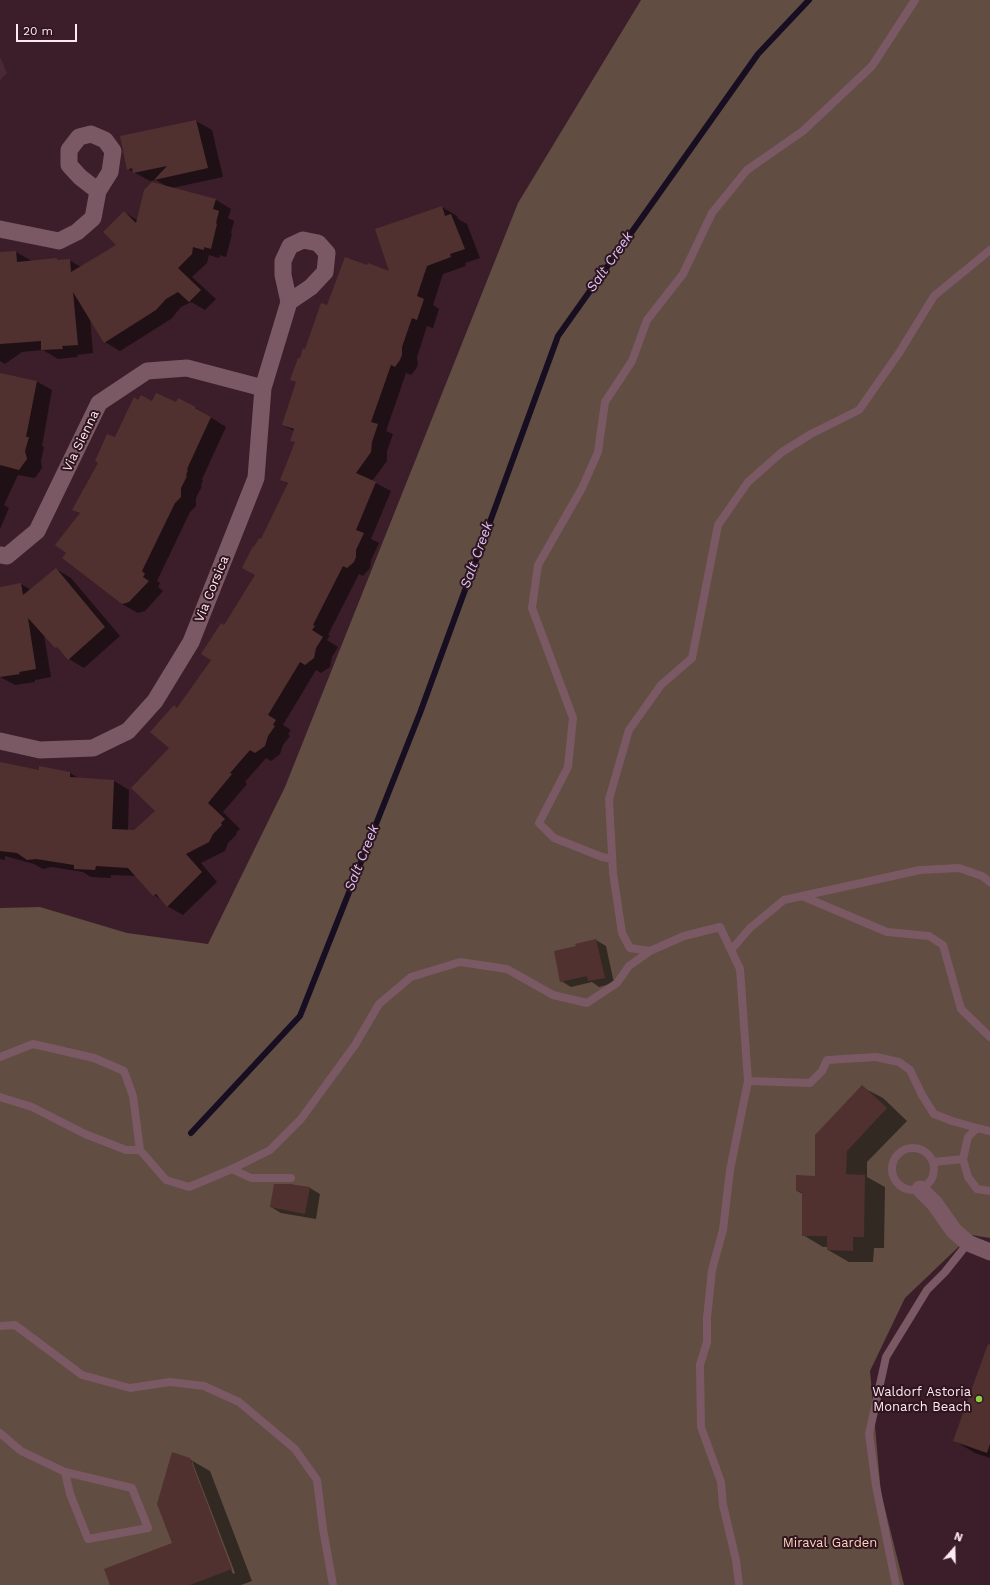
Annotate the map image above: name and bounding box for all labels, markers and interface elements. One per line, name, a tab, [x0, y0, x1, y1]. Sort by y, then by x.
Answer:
scale bar	[18, 16, 79, 42]
text: 20 m	[23, 24, 53, 38]
water label: Salt Creek	[583, 228, 637, 296]
street label: Via Sienna	[59, 408, 103, 474]
water label: Salt Creek	[457, 519, 497, 591]
street label: Via Corsica	[192, 553, 232, 625]
water label: Salt Creek	[341, 822, 383, 894]
place label: Waldorf Astoria Monarch Beach	[872, 1384, 971, 1415]
marker: Waldorf Astoria Monarch Beach	[974, 1394, 984, 1404]
north arrow	[934, 1529, 974, 1569]
text: N	[952, 1530, 964, 1545]
park label: Miraval Garden	[783, 1535, 877, 1551]

